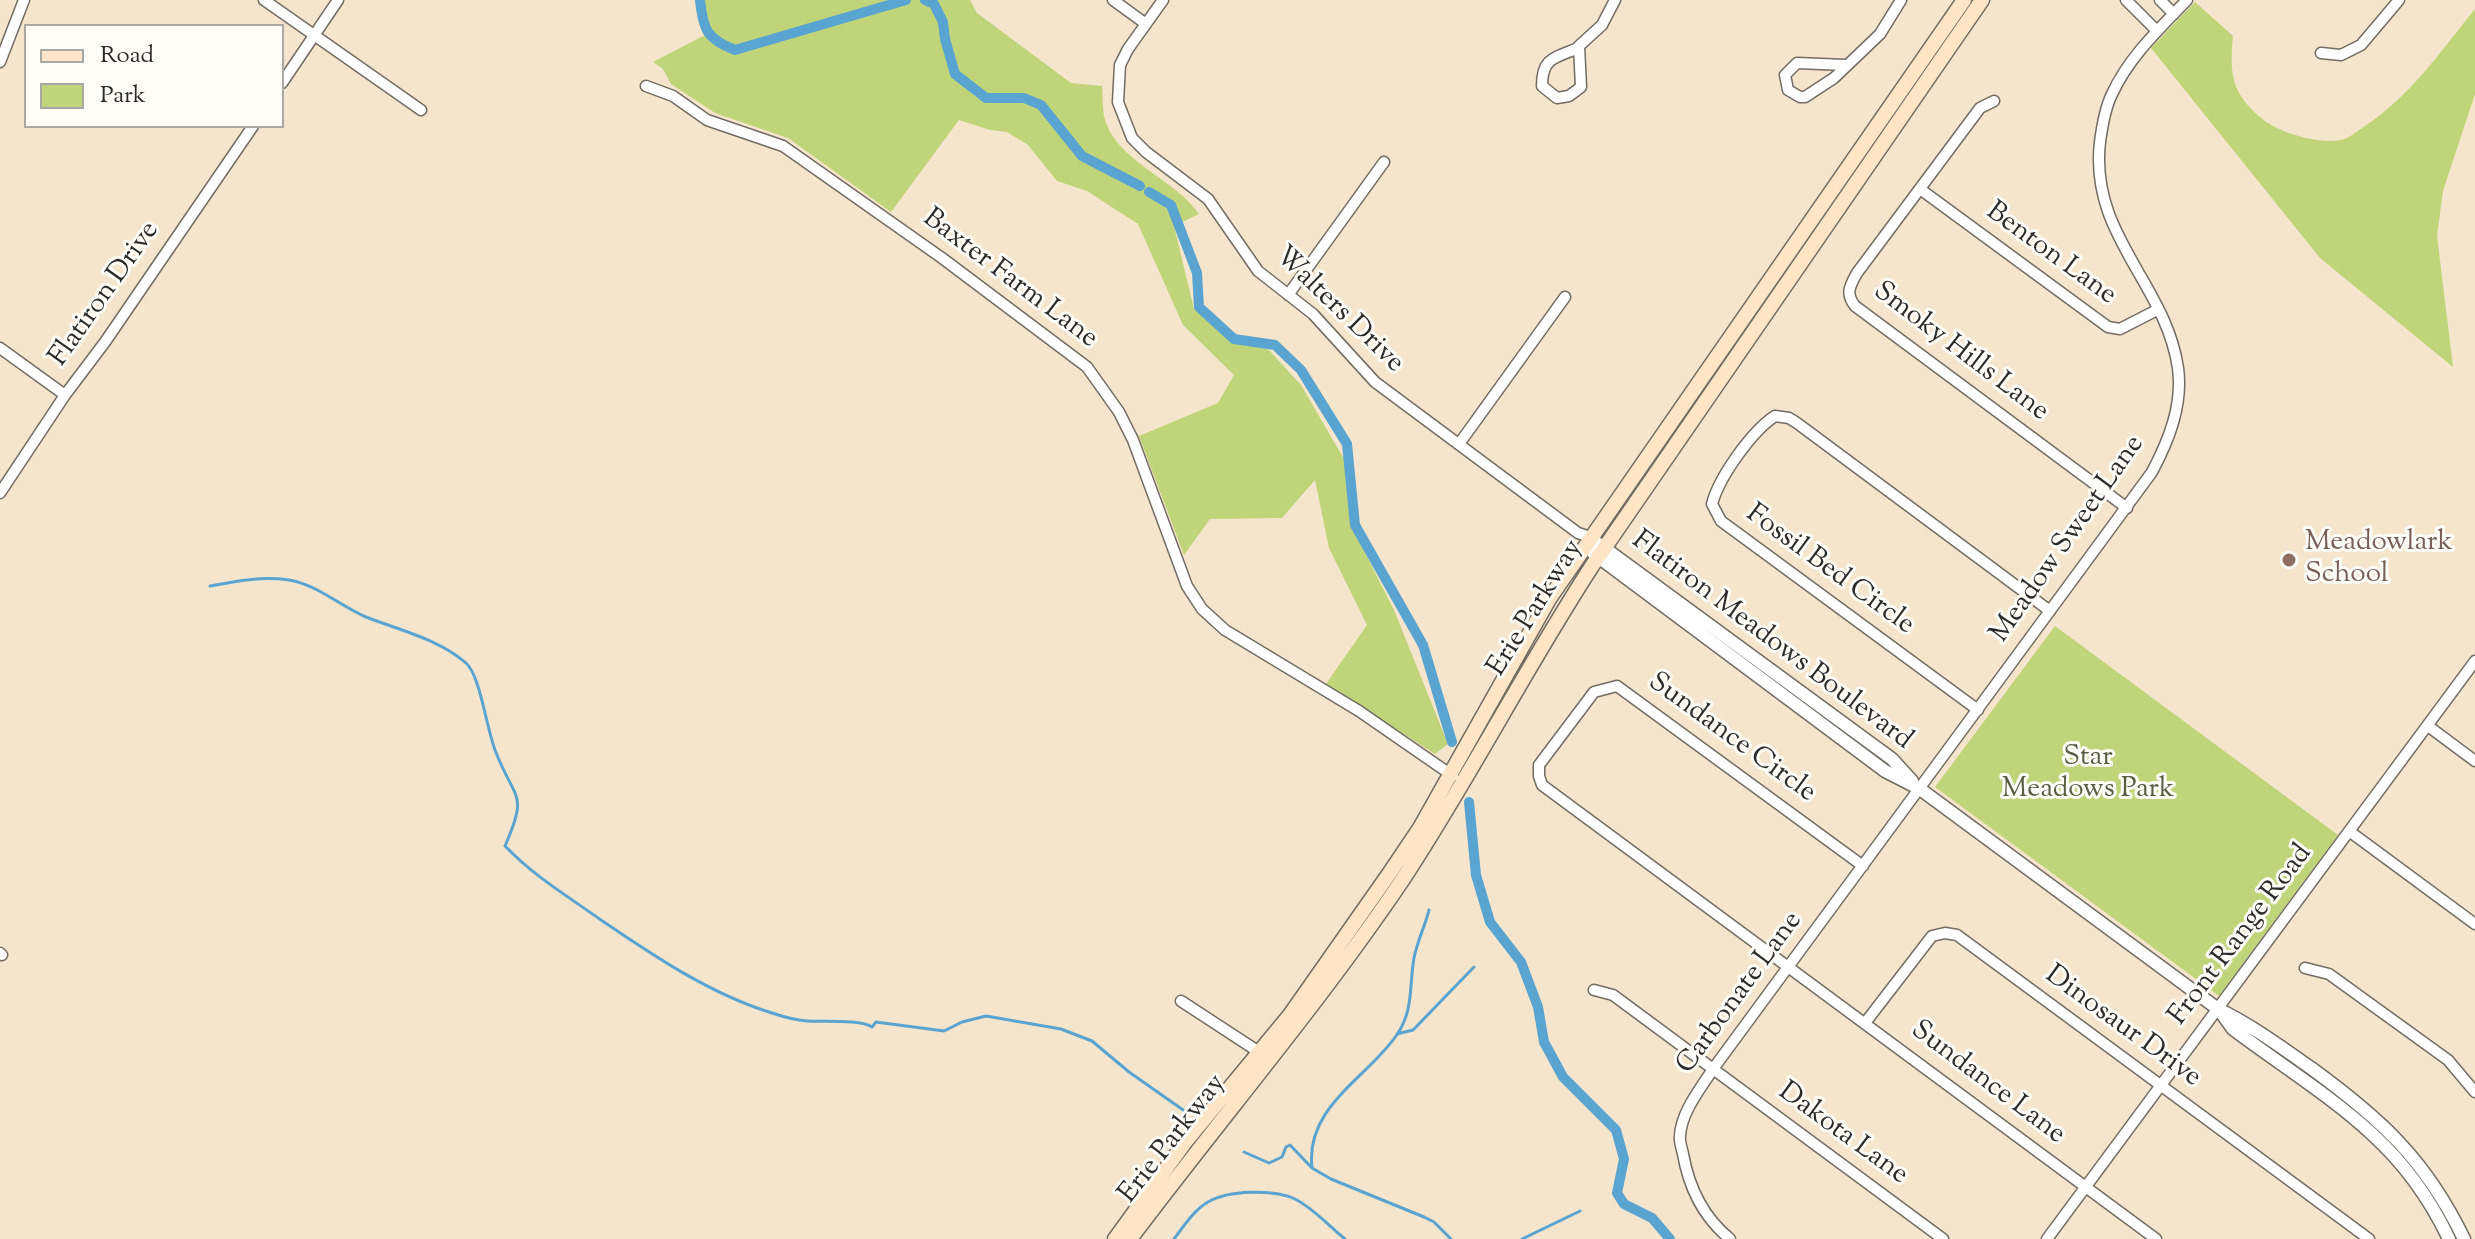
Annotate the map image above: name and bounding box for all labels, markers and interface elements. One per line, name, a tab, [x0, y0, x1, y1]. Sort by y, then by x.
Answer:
legend	[24, 24, 284, 128]
text: Road	[100, 39, 154, 73]
text: Park	[100, 79, 146, 113]
street label: Benton Lane	[1978, 196, 2122, 314]
street label: Baxter Farm Lane	[915, 203, 1103, 357]
street label: Flatiron Drive	[44, 216, 168, 374]
street label: Walters Drive	[1266, 241, 1410, 381]
street label: Smoky Hills Lane	[1866, 276, 2054, 430]
street label: Meadow Sweet Lane	[1985, 430, 2153, 650]
street label: Fossil Bed Circle	[1738, 499, 1920, 643]
street label: Flatiron Meadows Boulevard	[1624, 525, 1918, 759]
place label: Meadowlark School	[2305, 527, 2453, 593]
street label: Erie Parkway	[1482, 535, 1592, 683]
marker: Meadowlark School	[2280, 551, 2298, 569]
street label: Sundance Circle	[1640, 667, 1822, 811]
park label: Star Meadows Park	[2002, 742, 2174, 808]
street label: Front Range Road	[2163, 839, 2321, 1033]
street label: Carbonate Lane	[1671, 906, 1811, 1082]
street label: Dinosaur Drive	[2037, 960, 2207, 1096]
street label: Sundance Lane	[1903, 1015, 2071, 1153]
street label: Erie Parkway	[1113, 1069, 1235, 1211]
street label: Dakota Lane	[1770, 1077, 1914, 1193]

